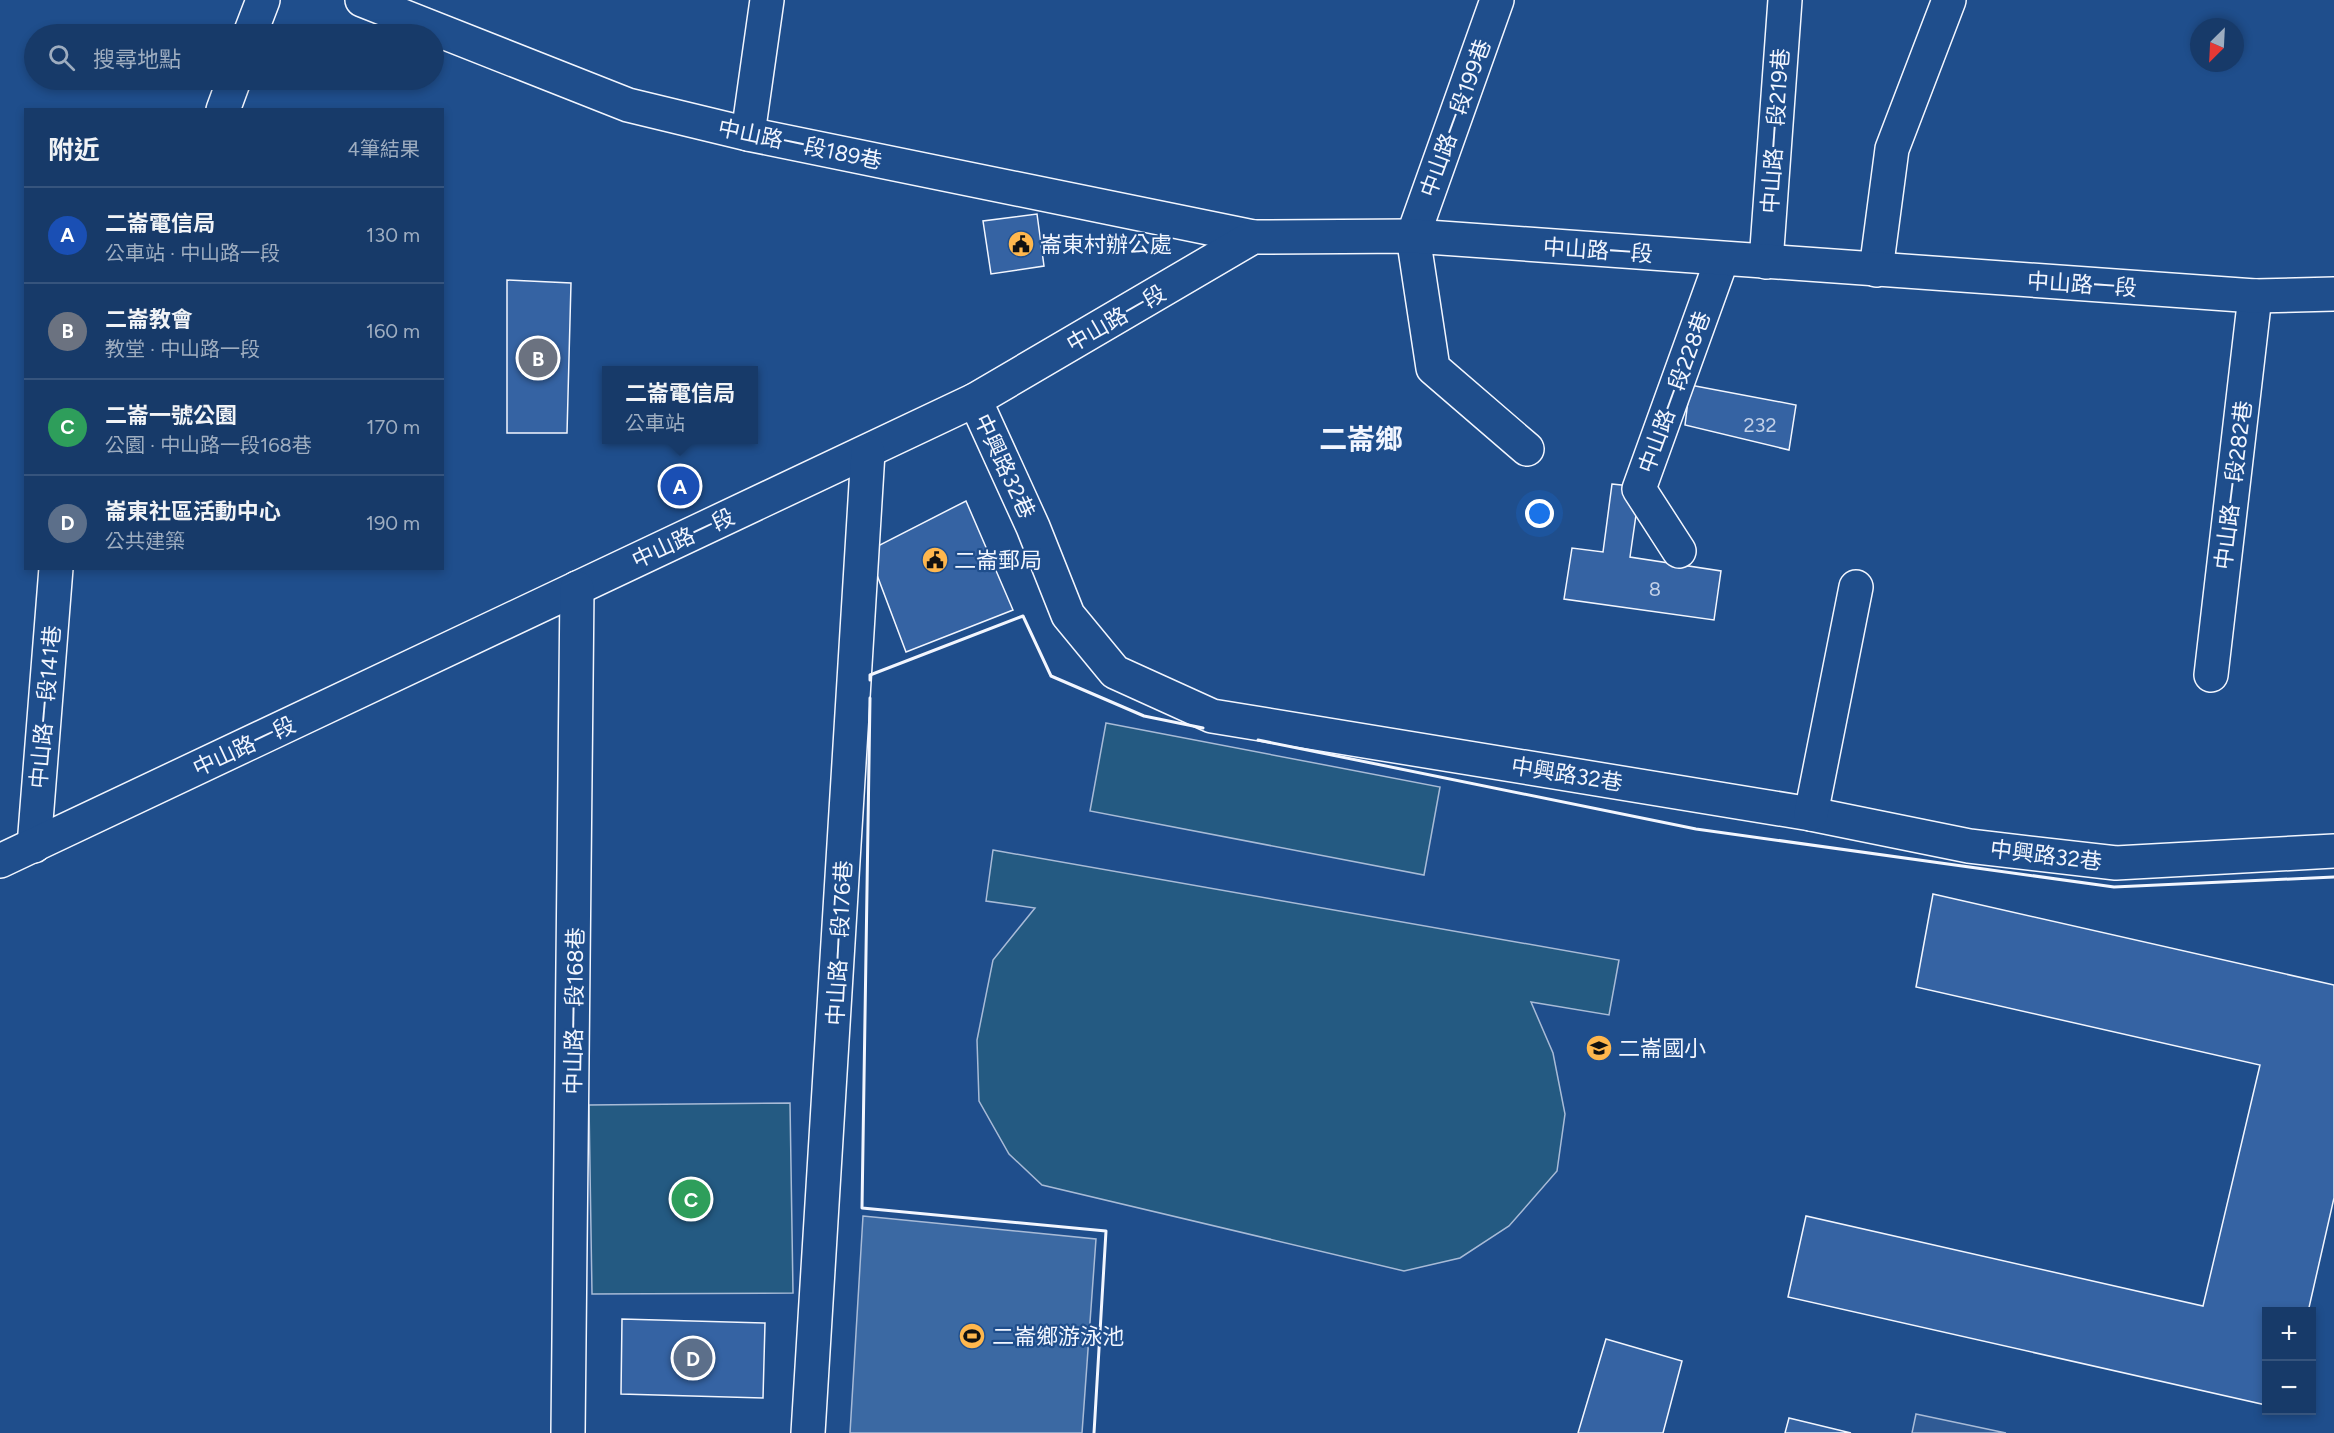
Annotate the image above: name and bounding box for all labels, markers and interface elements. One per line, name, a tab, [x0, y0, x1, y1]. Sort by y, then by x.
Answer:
north arrow	[2190, 18, 2244, 72]
search box	[24, 24, 444, 90]
street label: 中山路一段199巷	[1414, 36, 1497, 201]
icon: search	[45, 41, 78, 74]
text: 搜尋地點	[93, 46, 181, 73]
street label: 中山路一段219巷	[1756, 47, 1795, 215]
street label: 中山路一段189巷	[715, 114, 884, 175]
text: 附近	[48, 134, 100, 166]
text: 4筆結果	[348, 137, 420, 161]
text: 二崙電信局	[105, 210, 215, 237]
text: A	[60, 223, 75, 247]
text: 130 m	[366, 223, 420, 247]
public building icon: 崙東村辦公處	[1006, 229, 1036, 259]
place label: 崙東村辦公處	[1040, 231, 1172, 258]
street label: 中山路一段	[1542, 233, 1654, 268]
text: 公車站 · 中山路一段	[105, 241, 280, 265]
street label: 中山路一段	[2026, 267, 2138, 302]
street label: 中山路一段	[1062, 279, 1171, 358]
text: 二崙教會	[105, 306, 193, 333]
street label: 中山路一段228巷	[1633, 308, 1716, 477]
text: B	[61, 319, 74, 343]
text: 160 m	[366, 319, 420, 343]
pin: B	[518, 336, 558, 380]
text: 教堂 · 中山路一段	[105, 337, 260, 361]
popup	[602, 366, 758, 444]
text: 二崙電信局	[625, 380, 735, 407]
street label: 中山路一段282巷	[2210, 399, 2257, 571]
text: 二崙一號公園	[105, 402, 237, 429]
street label: 中興路32巷	[969, 410, 1041, 523]
text: 公車站	[625, 411, 685, 435]
house number: 232	[1743, 413, 1777, 437]
text: C	[60, 415, 75, 439]
text: 170 m	[366, 415, 420, 439]
district label: 二崙鄉	[1319, 422, 1403, 456]
text: 公園 · 中山路一段168巷	[105, 433, 312, 457]
pin: A	[660, 464, 700, 508]
text: 崙東社區活動中心	[105, 498, 281, 525]
your location	[1525, 499, 1554, 528]
street label: 中山路一段	[628, 503, 739, 574]
text: D	[61, 511, 75, 535]
text: 190 m	[366, 511, 420, 535]
text: 公共建築	[105, 529, 185, 553]
public building icon: 二崙郵局	[920, 545, 950, 575]
place label: 二崙郵局	[954, 547, 1042, 574]
house number: 8	[1649, 577, 1661, 601]
street label: 中山路一段141巷	[25, 624, 66, 790]
street label: 中山路一段	[189, 711, 300, 782]
street label: 中興路32巷	[1509, 752, 1624, 797]
street label: 中興路32巷	[1989, 835, 2103, 876]
street label: 中山路一段176巷	[822, 860, 857, 1026]
street label: 中山路一段168巷	[560, 927, 589, 1095]
school or university icon: 二崙國小	[1584, 1033, 1614, 1063]
place label: 二崙國小	[1618, 1035, 1706, 1062]
pin: C	[672, 1176, 710, 1222]
map controls	[2262, 1307, 2316, 1415]
button: +	[2262, 1307, 2316, 1361]
sports icon: 二崙鄉游泳池	[957, 1321, 987, 1351]
place label: 二崙鄉游泳池	[992, 1323, 1124, 1350]
pin: D	[674, 1336, 712, 1380]
button: −	[2262, 1361, 2316, 1415]

